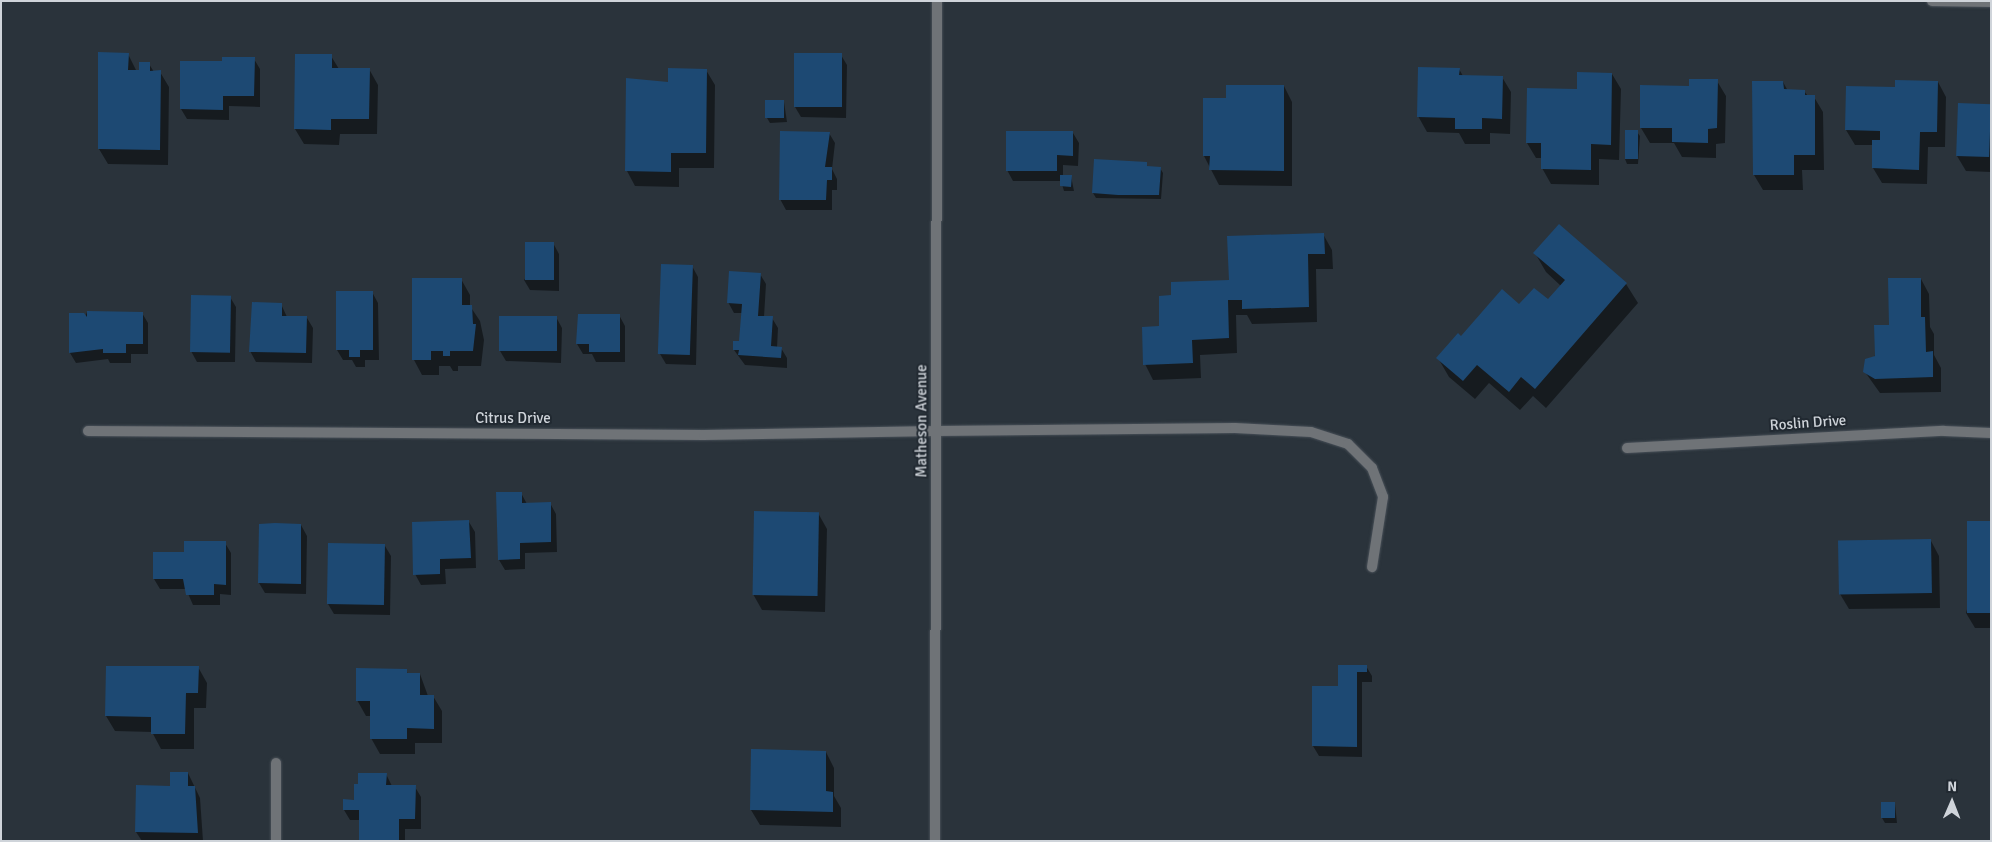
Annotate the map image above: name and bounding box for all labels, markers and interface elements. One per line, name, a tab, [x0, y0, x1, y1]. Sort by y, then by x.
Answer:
street label: Matheson Avenue	[913, 364, 931, 478]
street label: Citrus Drive	[475, 410, 551, 428]
street label: Roslin Drive	[1769, 411, 1847, 435]
north arrow	[1927, 777, 1977, 827]
text: N	[1947, 778, 1957, 795]

